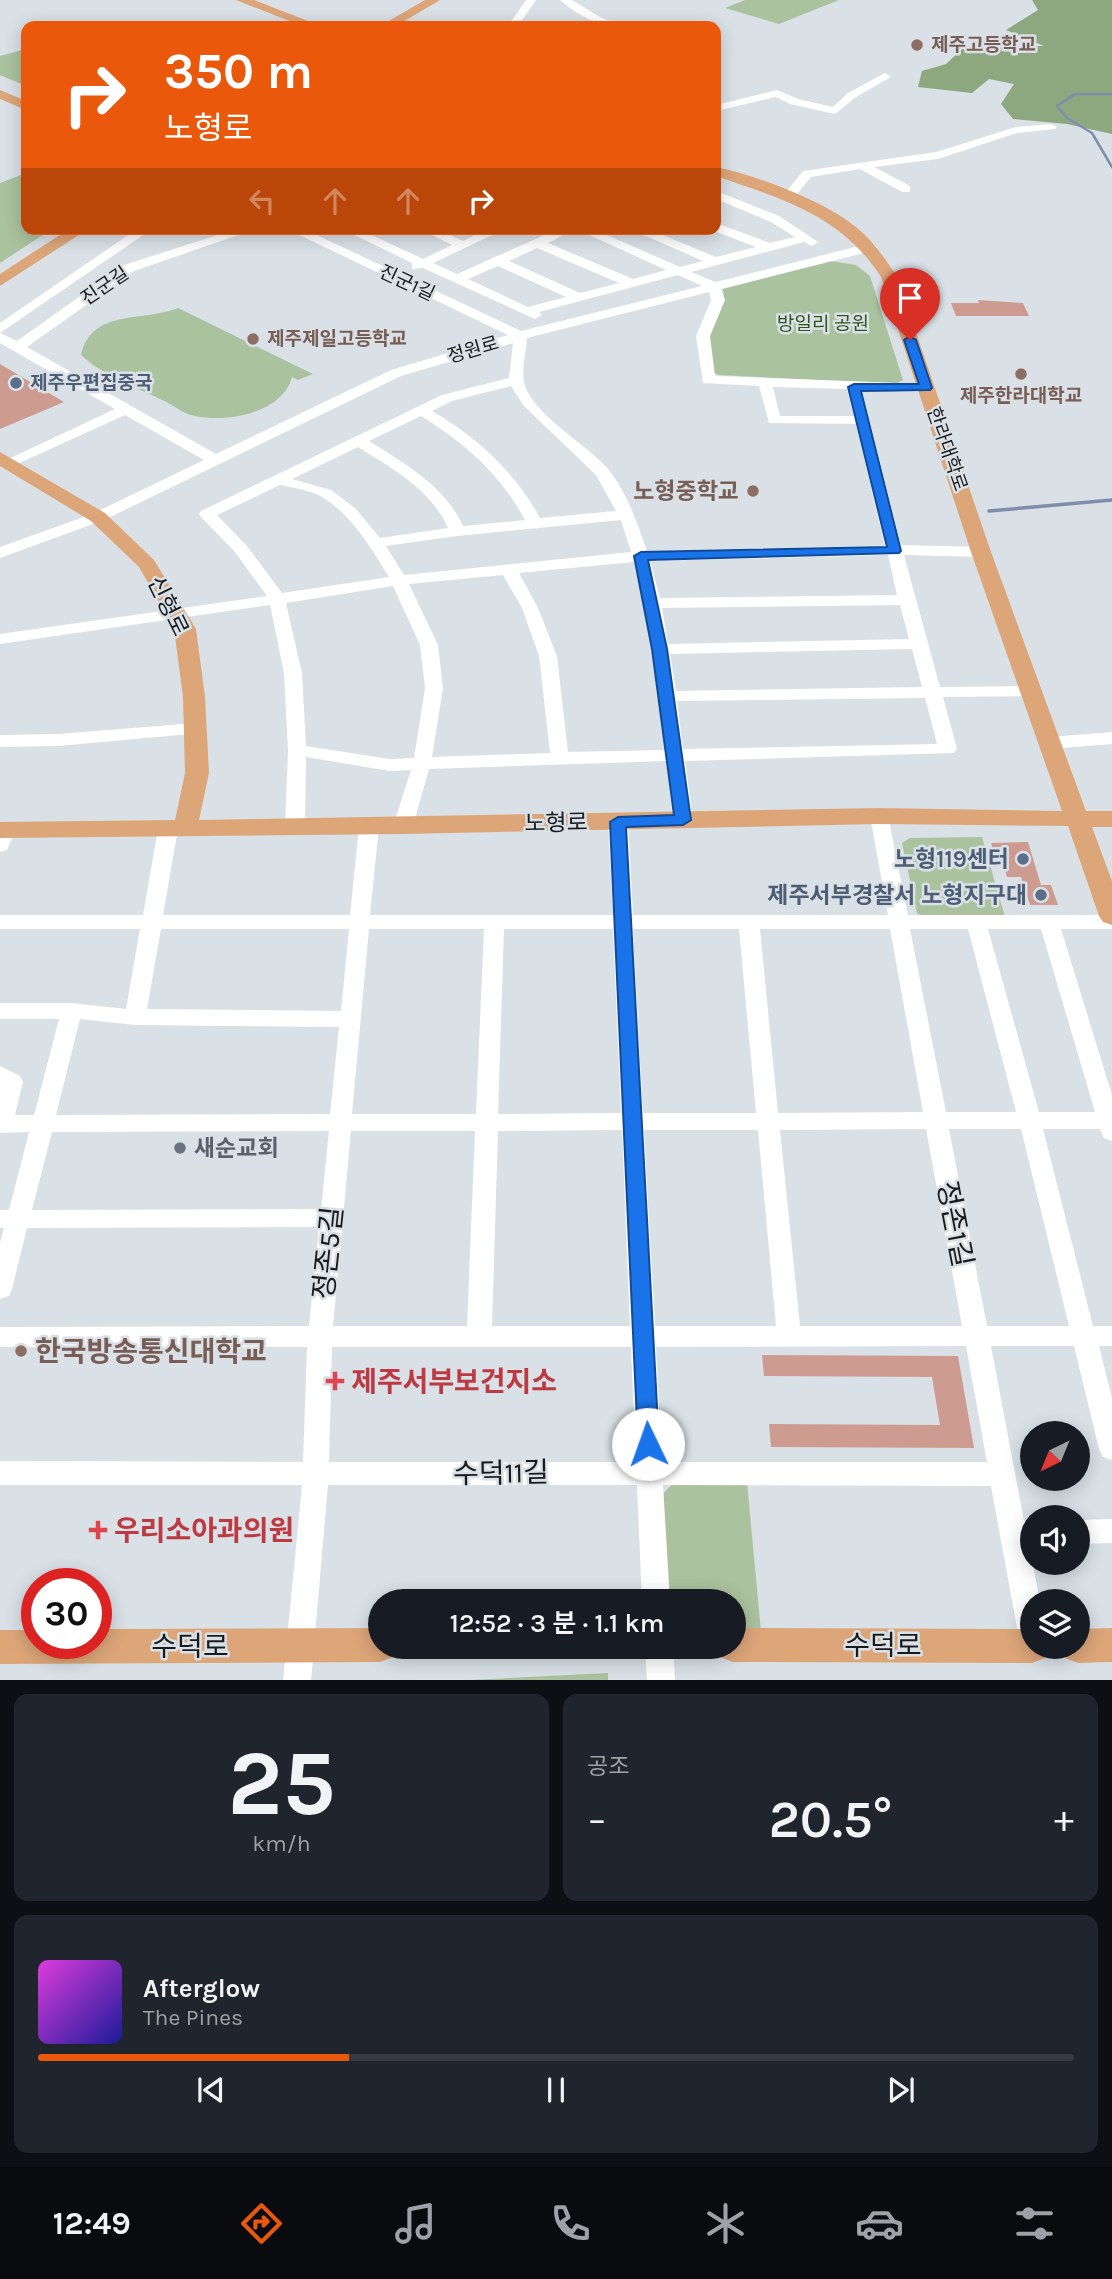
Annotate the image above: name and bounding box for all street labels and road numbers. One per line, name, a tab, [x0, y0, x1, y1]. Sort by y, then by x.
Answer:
street label: 진군1길	[376, 261, 438, 305]
street label: 진군길	[77, 262, 133, 310]
street label: 정원로	[445, 332, 501, 368]
street label: 한라대학로	[922, 404, 972, 494]
street label: 신형로	[142, 572, 194, 640]
street label: 노형로	[524, 809, 588, 837]
street label: 정존1길	[931, 1178, 979, 1270]
street label: 정존5길	[307, 1205, 349, 1301]
street label: 수덕11길	[453, 1456, 549, 1490]
street label: 수덕로	[844, 1629, 922, 1662]
street label: 수덕로	[151, 1630, 229, 1663]

